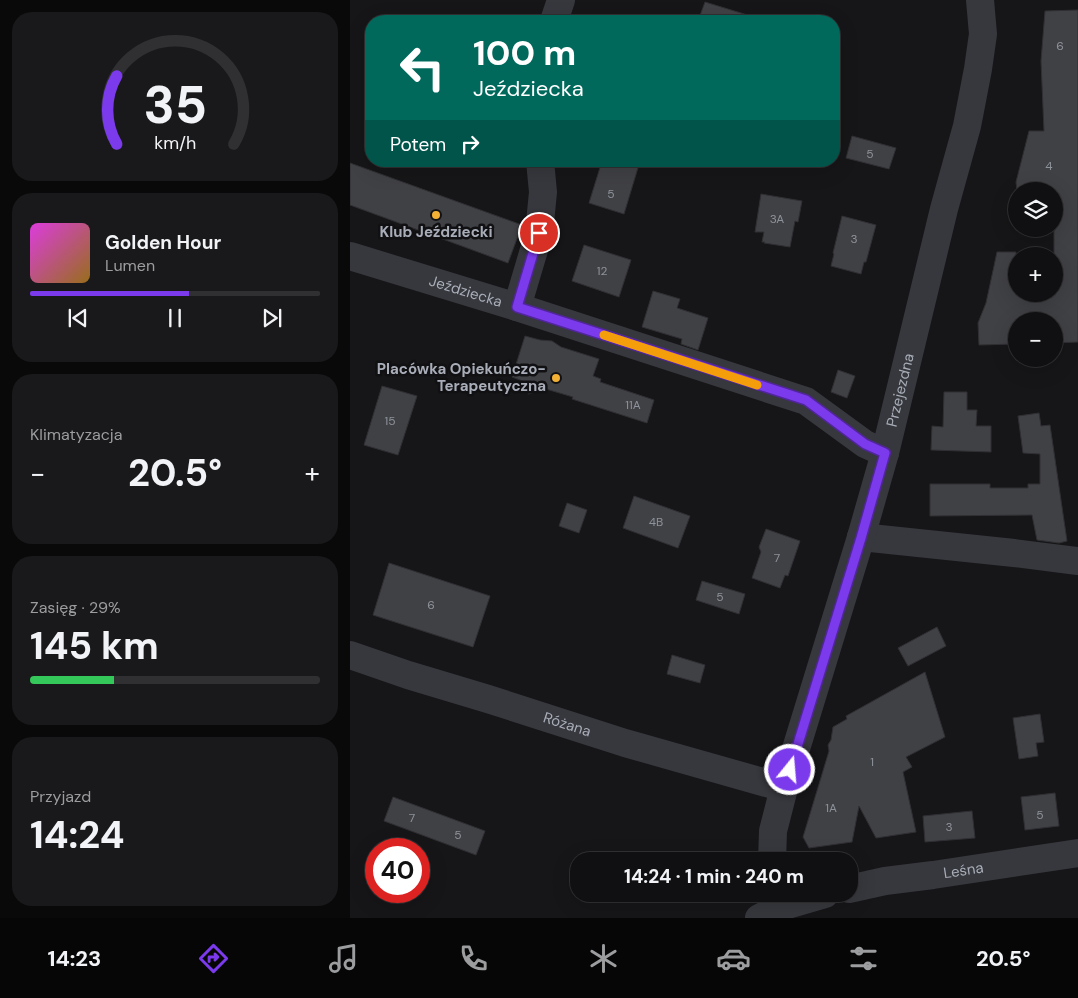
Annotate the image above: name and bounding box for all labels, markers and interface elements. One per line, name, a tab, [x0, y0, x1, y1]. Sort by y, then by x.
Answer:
text: 100 m	[473, 30, 576, 76]
icon: left	[390, 35, 455, 100]
house number: 6	[1056, 38, 1064, 54]
text: 35	[143, 71, 207, 139]
text: Jeździecka	[473, 74, 584, 103]
icon: right	[456, 130, 484, 158]
text: km/h	[154, 131, 196, 155]
text: Potem	[390, 132, 446, 157]
house number: 5	[866, 146, 874, 162]
house number: 4	[1045, 158, 1053, 174]
map controls	[1008, 182, 1063, 367]
button: layers	[1008, 182, 1063, 237]
house number: 5	[607, 186, 615, 202]
marker: Klub Jeździecki	[430, 209, 442, 221]
house number: 3A	[770, 211, 784, 227]
pin	[518, 212, 560, 254]
icon: arrive	[525, 219, 553, 247]
place label: Klub Jeździecki	[379, 222, 493, 242]
text: Golden Hour	[105, 230, 221, 255]
house number: 3	[850, 231, 858, 247]
button: +	[1008, 247, 1063, 302]
text: Lumen	[105, 255, 155, 276]
house number: 12	[597, 263, 607, 279]
street label: Jeździecka	[427, 271, 505, 312]
icon: previous	[64, 304, 92, 332]
icon: pause	[161, 304, 189, 332]
icon: next	[258, 304, 286, 332]
button: −	[1008, 312, 1063, 367]
street label: Przejezdna	[882, 351, 919, 429]
place label: Placówka Opiekuńczo- Terapeutyczna	[377, 359, 546, 396]
marker: Placówka Opiekuńczo- Terapeutyczna	[550, 372, 562, 384]
house number: 11A	[625, 397, 641, 413]
house number: 15	[384, 413, 396, 429]
text: Klimatyzacja	[30, 424, 122, 445]
text: 20.5°	[128, 448, 222, 498]
text: −	[30, 455, 45, 492]
text: +	[305, 455, 320, 492]
house number: 4B	[649, 514, 663, 530]
house number: 7	[774, 550, 780, 566]
house number: 5	[716, 589, 724, 605]
text: Zasięg · 29%	[30, 597, 121, 618]
house number: 6	[427, 597, 435, 613]
text: 145 km	[30, 621, 159, 671]
street label: Różana	[541, 707, 594, 741]
position arrow	[763, 743, 815, 795]
house number: 1	[870, 754, 874, 770]
text: Przyjazd	[30, 786, 91, 807]
house number: 1A	[825, 800, 837, 816]
house number: 5	[1036, 807, 1044, 823]
text: 14:24	[30, 810, 125, 860]
house number: 7	[409, 810, 415, 826]
house number: 3	[945, 819, 953, 835]
house number: 5	[454, 827, 462, 843]
speed limit sign: 40	[365, 838, 430, 903]
street label: Leśna	[942, 857, 985, 883]
text: 14:24 · 1 min · 240 m	[624, 864, 804, 889]
icon: directions	[196, 941, 231, 976]
icon: music	[326, 941, 361, 976]
icon: phone	[456, 941, 491, 976]
icon: climate	[586, 941, 621, 976]
icon: car	[716, 941, 751, 976]
icon: filters	[846, 941, 881, 976]
text: 14:23	[47, 944, 101, 973]
text: 20.5°	[976, 944, 1030, 973]

